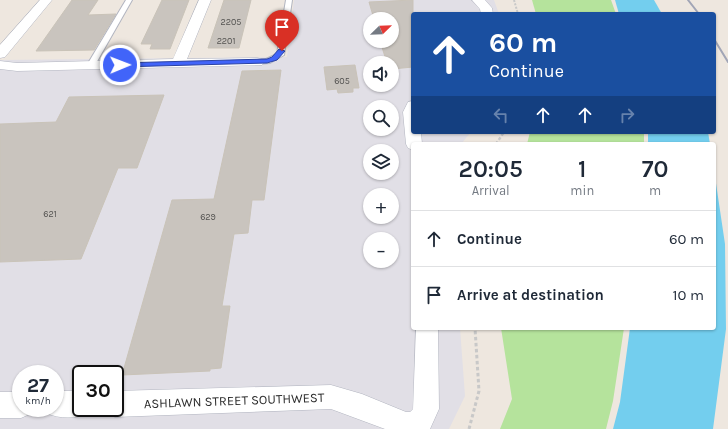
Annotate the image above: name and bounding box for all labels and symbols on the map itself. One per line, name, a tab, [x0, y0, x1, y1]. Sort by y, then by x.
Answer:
pin	[265, 10, 299, 51]
north arrow	[363, 12, 399, 48]
house number: 2205	[221, 17, 241, 27]
house number: 2201	[217, 36, 235, 46]
position arrow	[99, 44, 141, 86]
house number: 605	[334, 76, 350, 86]
house number: 621	[43, 209, 57, 219]
house number: 629	[200, 212, 216, 222]
speed limit sign: 30	[72, 365, 124, 417]
street label: ASHLAWN STREET SOUTHWEST	[144, 390, 325, 411]

